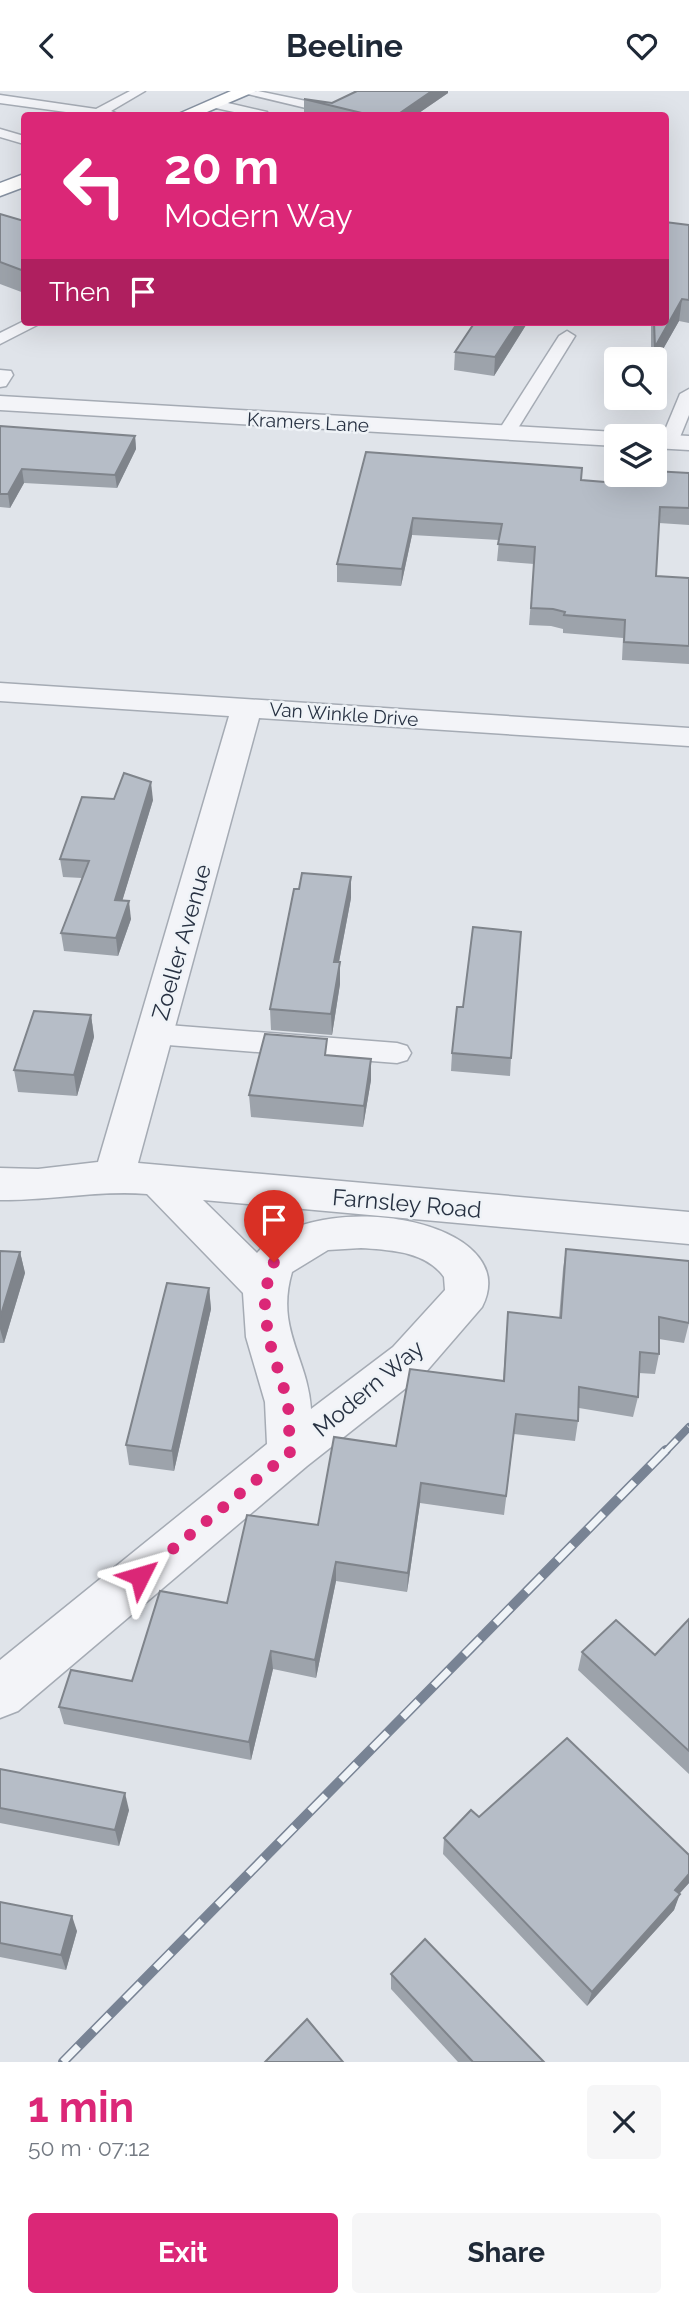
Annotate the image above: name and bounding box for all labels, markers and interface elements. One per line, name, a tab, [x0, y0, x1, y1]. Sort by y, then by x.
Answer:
icon: back	[28, 27, 66, 65]
text: Beeline	[286, 27, 403, 64]
icon: heart	[623, 27, 661, 65]
text: 20 m	[164, 138, 279, 195]
icon: left	[49, 140, 140, 231]
text: Modern Way	[164, 197, 353, 234]
icon: arrive	[124, 273, 162, 311]
text: Then	[49, 277, 110, 307]
map controls	[604, 347, 667, 487]
button: search	[604, 347, 667, 410]
street label: Kramers Lane	[246, 408, 370, 436]
button: layers	[604, 424, 667, 487]
street label: Van Winkle Drive	[269, 698, 419, 730]
street label: Zoeller Avenue	[146, 861, 216, 1023]
street label: Farnsley Road	[331, 1183, 483, 1223]
pin	[244, 1190, 304, 1262]
icon: arrive	[255, 1201, 293, 1239]
street label: Modern Way	[307, 1334, 429, 1442]
position arrow	[103, 1539, 177, 1613]
text: 1 min	[28, 2083, 134, 2132]
button: close	[587, 2085, 661, 2159]
text: 50 m · 07:12	[28, 2134, 150, 2161]
button: Exit	[28, 2213, 338, 2293]
button: Share	[352, 2213, 661, 2293]

